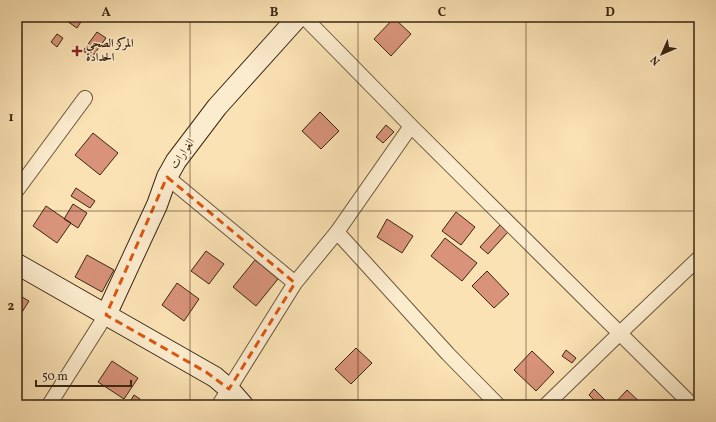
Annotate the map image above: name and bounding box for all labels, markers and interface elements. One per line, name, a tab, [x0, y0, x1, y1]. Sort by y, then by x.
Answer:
text: A	[101, 4, 111, 22]
text: B	[270, 4, 279, 22]
text: C	[438, 4, 446, 22]
text: D	[605, 4, 615, 22]
north arrow	[642, 34, 682, 74]
place label: المركز الصحي الحدادة	[86, 36, 134, 66]
marker: المركز الصحي الحدادة	[71, 45, 83, 57]
text: N	[648, 52, 664, 68]
text: 1	[8, 109, 14, 127]
street label: الغوارات	[167, 135, 200, 173]
text: 2	[8, 298, 15, 316]
scale bar	[36, 362, 131, 388]
text: 50 m	[42, 369, 68, 385]

